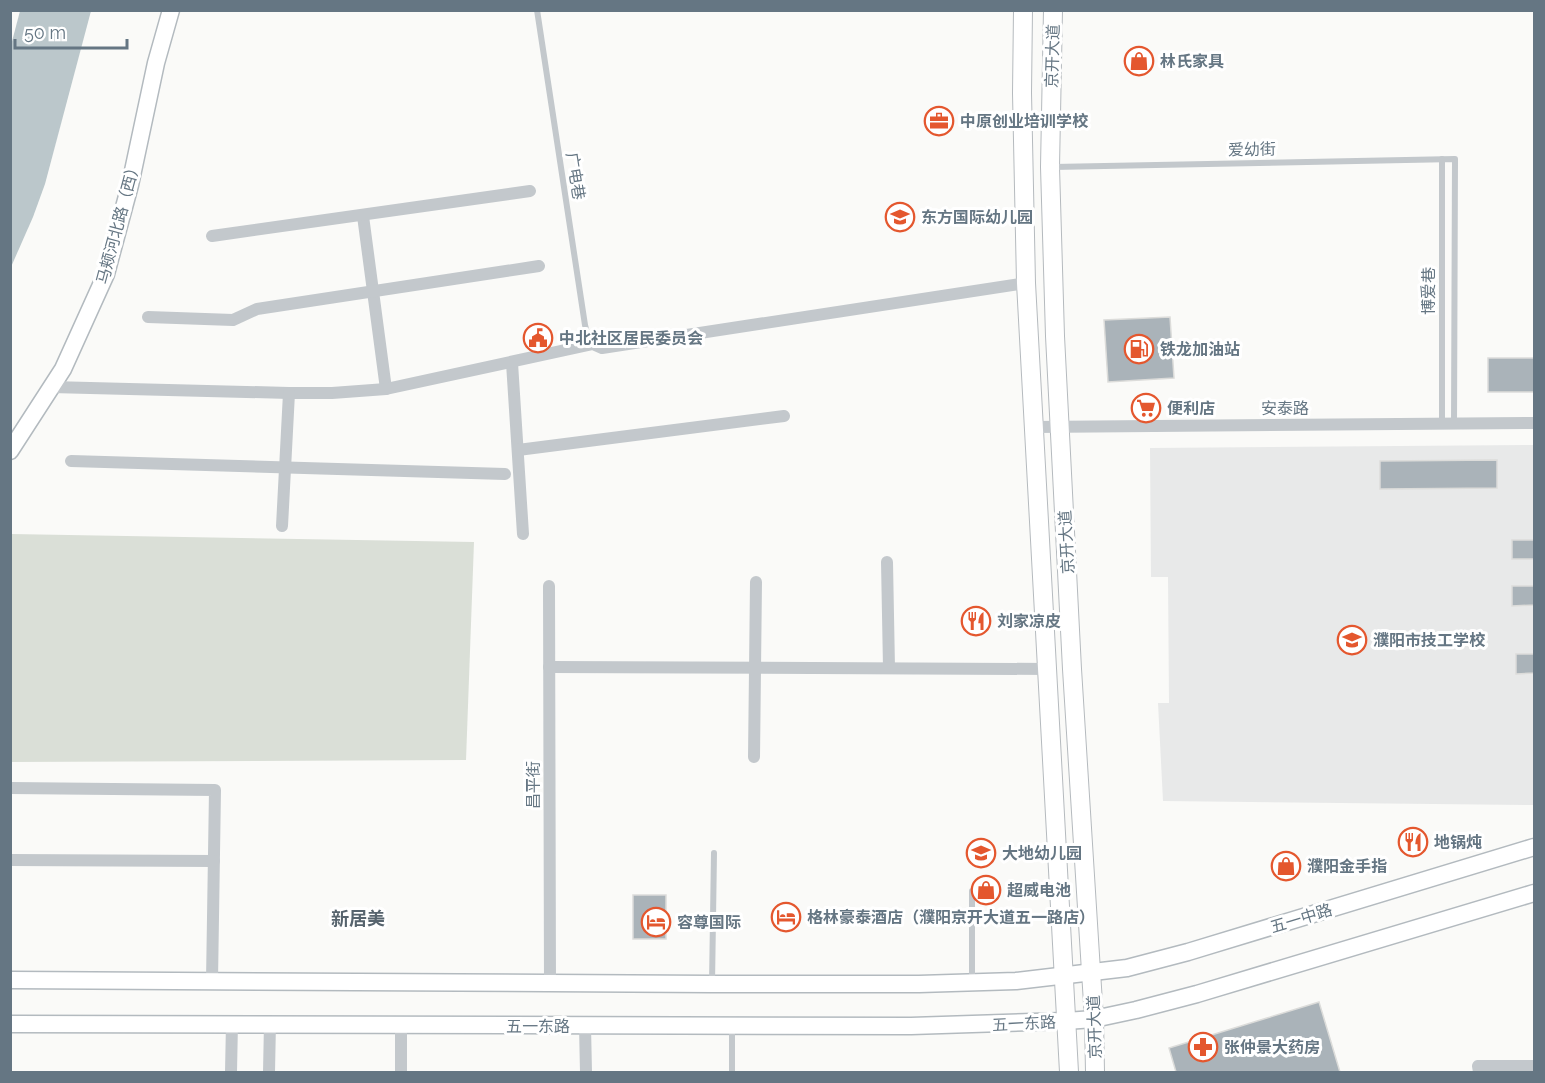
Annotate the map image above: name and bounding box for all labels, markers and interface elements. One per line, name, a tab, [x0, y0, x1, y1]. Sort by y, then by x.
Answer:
scale bar	[15, 12, 128, 50]
text: 50 m	[24, 22, 66, 43]
street label: 京开大道	[1042, 24, 1063, 88]
shop icon: 林氏家具	[1123, 45, 1155, 77]
place label: 林氏家具	[1160, 52, 1224, 71]
office icon: 中原创业培训学校	[923, 105, 955, 137]
place label: 中原创业培训学校	[960, 112, 1089, 131]
street label: 爱幼街	[1228, 140, 1276, 159]
street label: 广电巷	[562, 151, 589, 201]
street label: 马颊河北路（西）	[93, 158, 144, 286]
school or university icon: 东方国际幼儿园	[884, 201, 916, 233]
place label: 东方国际幼儿园	[921, 208, 1033, 227]
street label: 博爱巷	[1419, 267, 1438, 315]
public building icon: 中北社区居民委员会	[522, 322, 554, 354]
place label: 中北社区居民委员会	[559, 329, 703, 348]
fuel station icon: 铁龙加油站	[1123, 333, 1155, 365]
place label: 铁龙加油站	[1160, 340, 1240, 359]
supermarket icon: 便利店	[1130, 392, 1162, 424]
place label: 便利店	[1167, 399, 1215, 418]
street label: 安泰路	[1261, 399, 1309, 418]
street label: 京开大道	[1055, 510, 1078, 574]
restaurant icon: 刘家凉皮	[960, 605, 992, 637]
place label: 刘家凉皮	[997, 612, 1061, 631]
school or university icon: 濮阳市技工学校	[1336, 624, 1368, 656]
place label: 濮阳市技工学校	[1373, 631, 1486, 650]
street label: 昌平街	[524, 761, 543, 809]
restaurant icon: 地锅炖	[1397, 826, 1429, 858]
place label: 地锅炖	[1434, 833, 1482, 852]
school or university icon: 大地幼儿园	[965, 837, 997, 869]
place label: 大地幼儿园	[1002, 844, 1082, 863]
shop icon: 濮阳金手指	[1270, 850, 1302, 882]
place label: 濮阳金手指	[1307, 857, 1387, 876]
shop icon: 超威电池	[970, 874, 1002, 906]
place label: 超威电池	[1007, 881, 1071, 900]
street label: 五一中路	[1268, 900, 1335, 937]
hotel icon: 格林豪泰酒店（濮阳京开大道五一路店）	[770, 901, 802, 933]
hotel icon: 容尊国际	[640, 906, 672, 938]
district label: 新居美	[331, 908, 385, 929]
place label: 格林豪泰酒店（濮阳京开大道五一路店）	[807, 908, 1095, 927]
place label: 容尊国际	[677, 913, 741, 932]
street label: 京开大道	[1084, 995, 1105, 1059]
street label: 五一东路	[992, 1012, 1056, 1035]
street label: 五一东路	[506, 1017, 570, 1036]
pharmacy icon: 张仲景大药房	[1187, 1031, 1219, 1063]
place label: 张仲景大药房	[1224, 1038, 1320, 1057]

